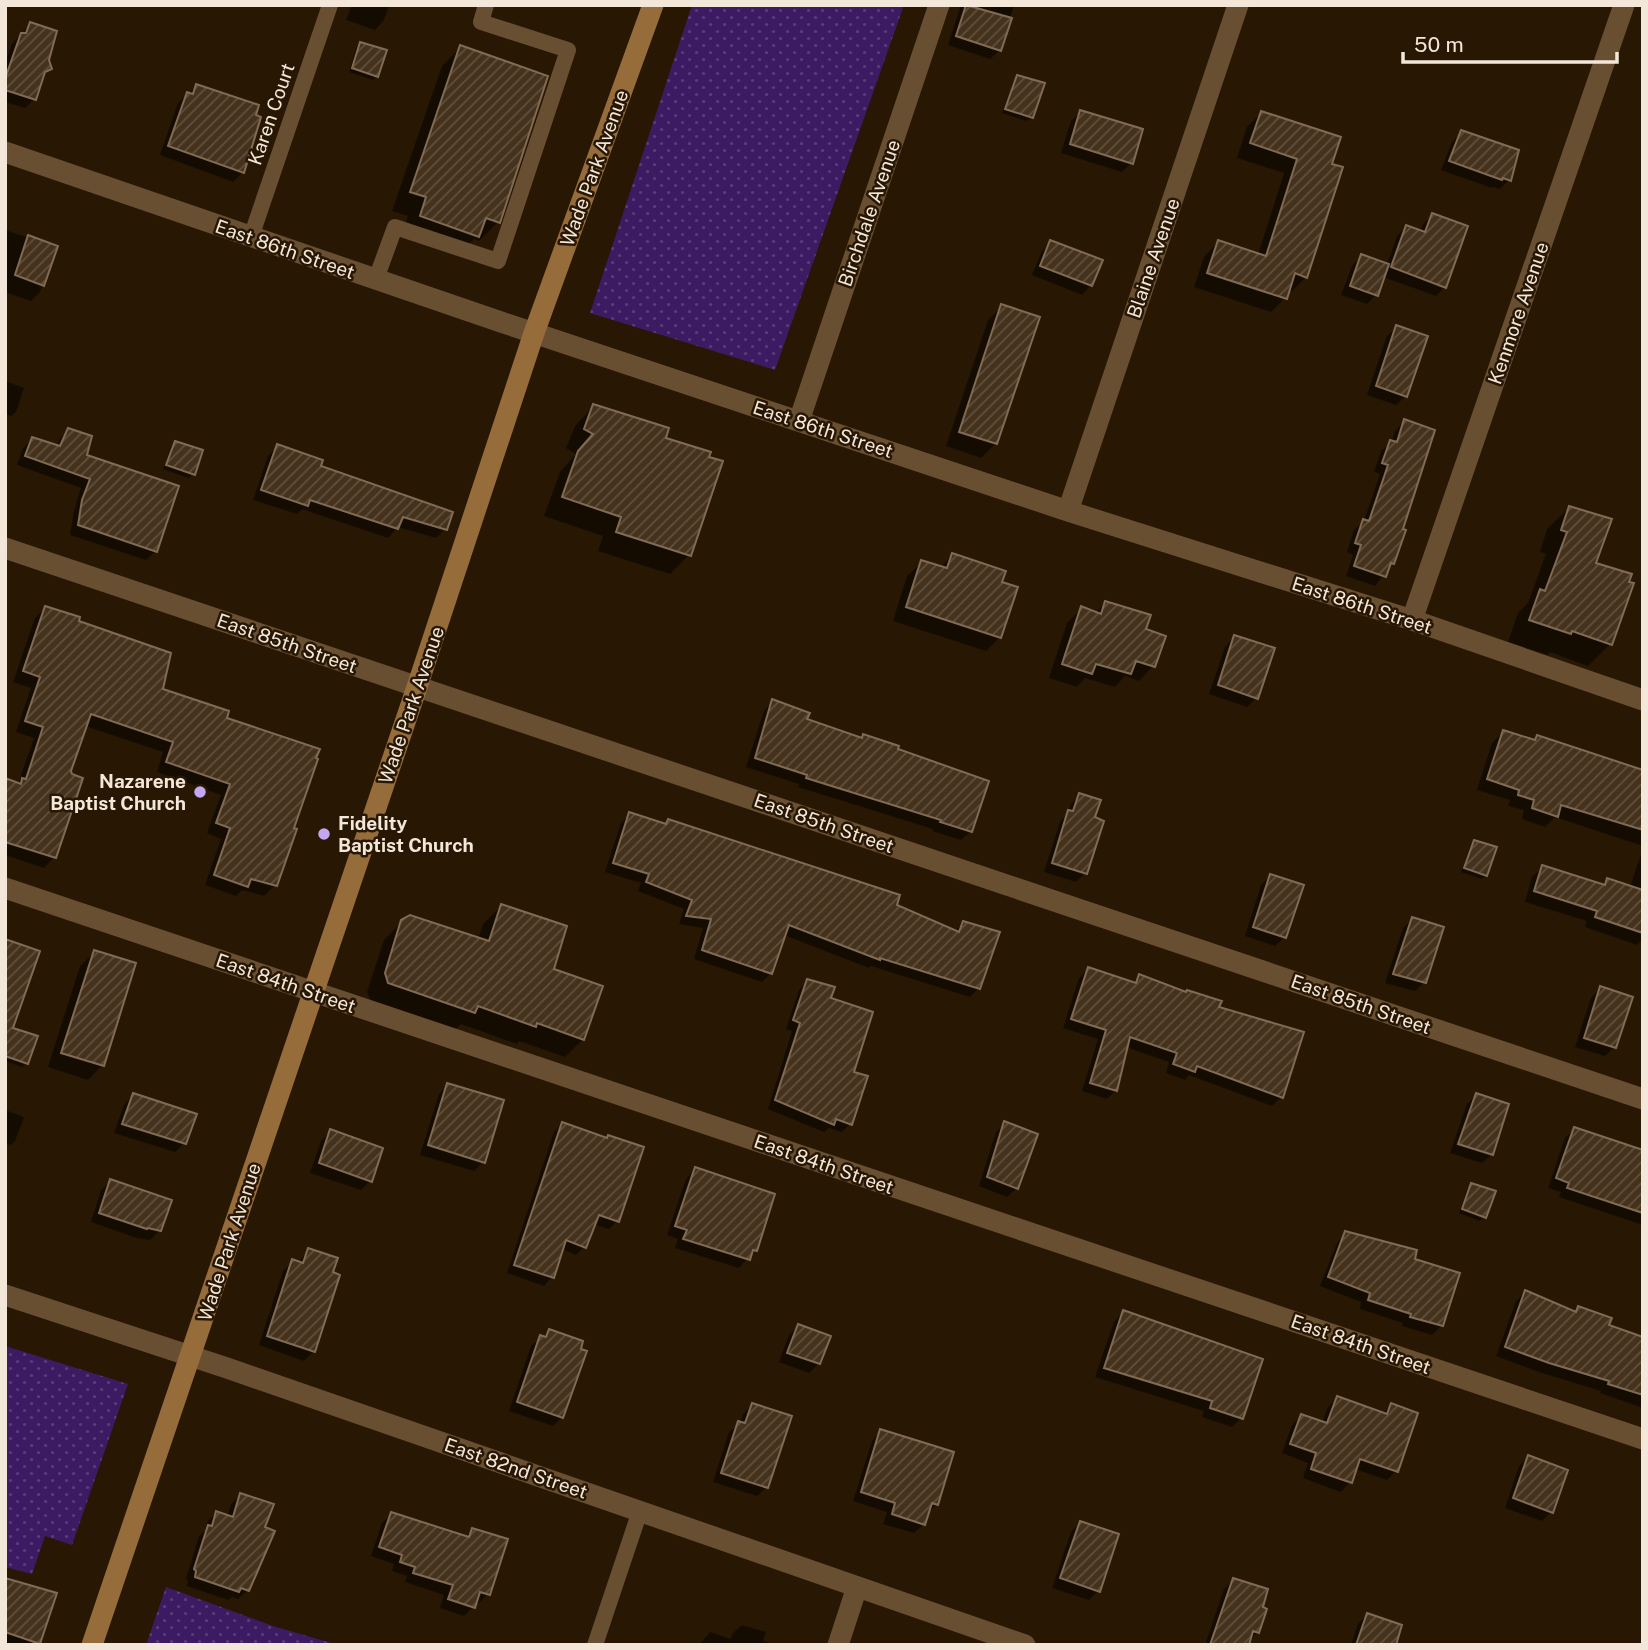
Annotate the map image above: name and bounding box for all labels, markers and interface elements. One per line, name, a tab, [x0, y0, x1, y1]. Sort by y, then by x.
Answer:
scale bar	[1403, 21, 1616, 65]
text: 50 m	[1414, 32, 1464, 57]
street label: Karen Court	[243, 60, 299, 168]
street label: Wade Park Avenue	[555, 87, 633, 249]
street label: Birchdale Avenue	[834, 137, 904, 289]
street label: Blaine Avenue	[1122, 195, 1184, 321]
street label: East 86th Street	[212, 215, 358, 283]
street label: Kenmore Avenue	[1483, 239, 1553, 387]
street label: East 86th Street	[750, 396, 896, 462]
street label: East 86th Street	[1289, 572, 1435, 638]
street label: East 85th Street	[214, 609, 360, 677]
street label: Wade Park Avenue	[374, 624, 448, 786]
place label: Nazarene Baptist Church	[50, 770, 186, 814]
marker: Nazarene Baptist Church	[192, 784, 208, 800]
street label: East 85th Street	[751, 789, 897, 857]
place label: Fidelity Baptist Church	[338, 812, 474, 856]
marker: Fidelity Baptist Church	[316, 826, 332, 842]
street label: East 84th Street	[213, 949, 359, 1017]
street label: East 85th Street	[1288, 970, 1434, 1038]
street label: East 84th Street	[751, 1130, 897, 1198]
street label: Wade Park Avenue	[193, 1160, 265, 1324]
street label: East 84th Street	[1288, 1310, 1434, 1378]
street label: East 82nd Street	[442, 1433, 590, 1503]

